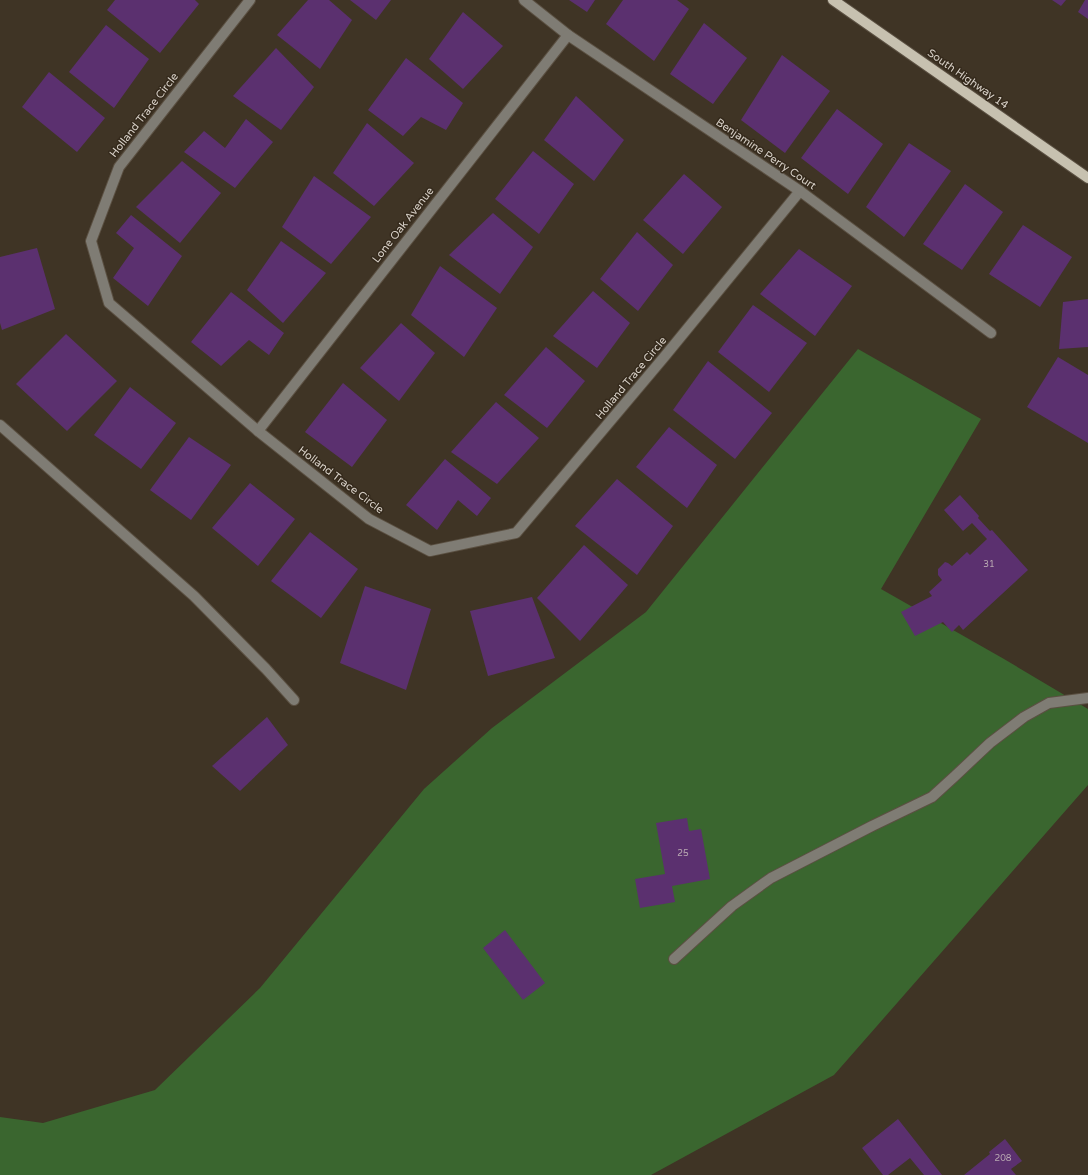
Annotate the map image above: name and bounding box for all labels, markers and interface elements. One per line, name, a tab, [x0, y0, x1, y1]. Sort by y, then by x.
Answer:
street label: South Highway 14	[925, 46, 1011, 112]
street label: Holland Trace Circle	[107, 70, 181, 160]
street label: Benjamine Perry Court	[713, 116, 819, 192]
street label: Lone Oak Avenue	[370, 185, 436, 265]
street label: Holland Trace Circle	[593, 334, 669, 422]
street label: Holland Trace Circle	[296, 444, 386, 516]
house number: 31	[983, 559, 995, 570]
house number: 25	[677, 848, 689, 859]
house number: 208	[995, 1153, 1012, 1164]

